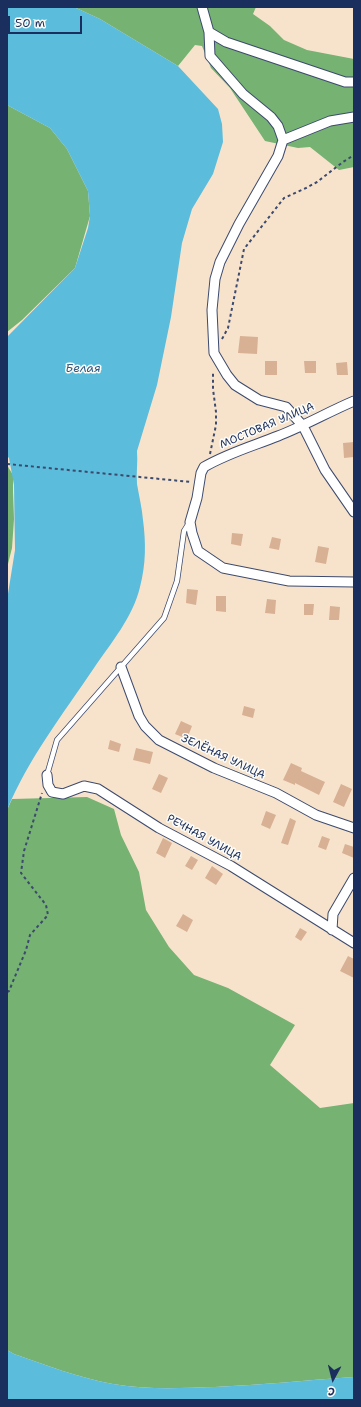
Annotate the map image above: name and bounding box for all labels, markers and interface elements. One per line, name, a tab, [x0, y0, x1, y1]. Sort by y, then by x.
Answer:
scale bar	[10, 8, 84, 34]
text: 50 m	[15, 15, 45, 31]
water label: Белая	[65, 362, 101, 376]
street label: МОСТОВАЯ УЛИЦА	[218, 400, 316, 452]
street label: ЗЕЛЁНАЯ УЛИЦА	[179, 732, 267, 782]
street label: РЕЧНАЯ УЛИЦА	[164, 812, 244, 864]
north arrow	[313, 1359, 353, 1399]
text: С	[327, 1384, 336, 1399]

